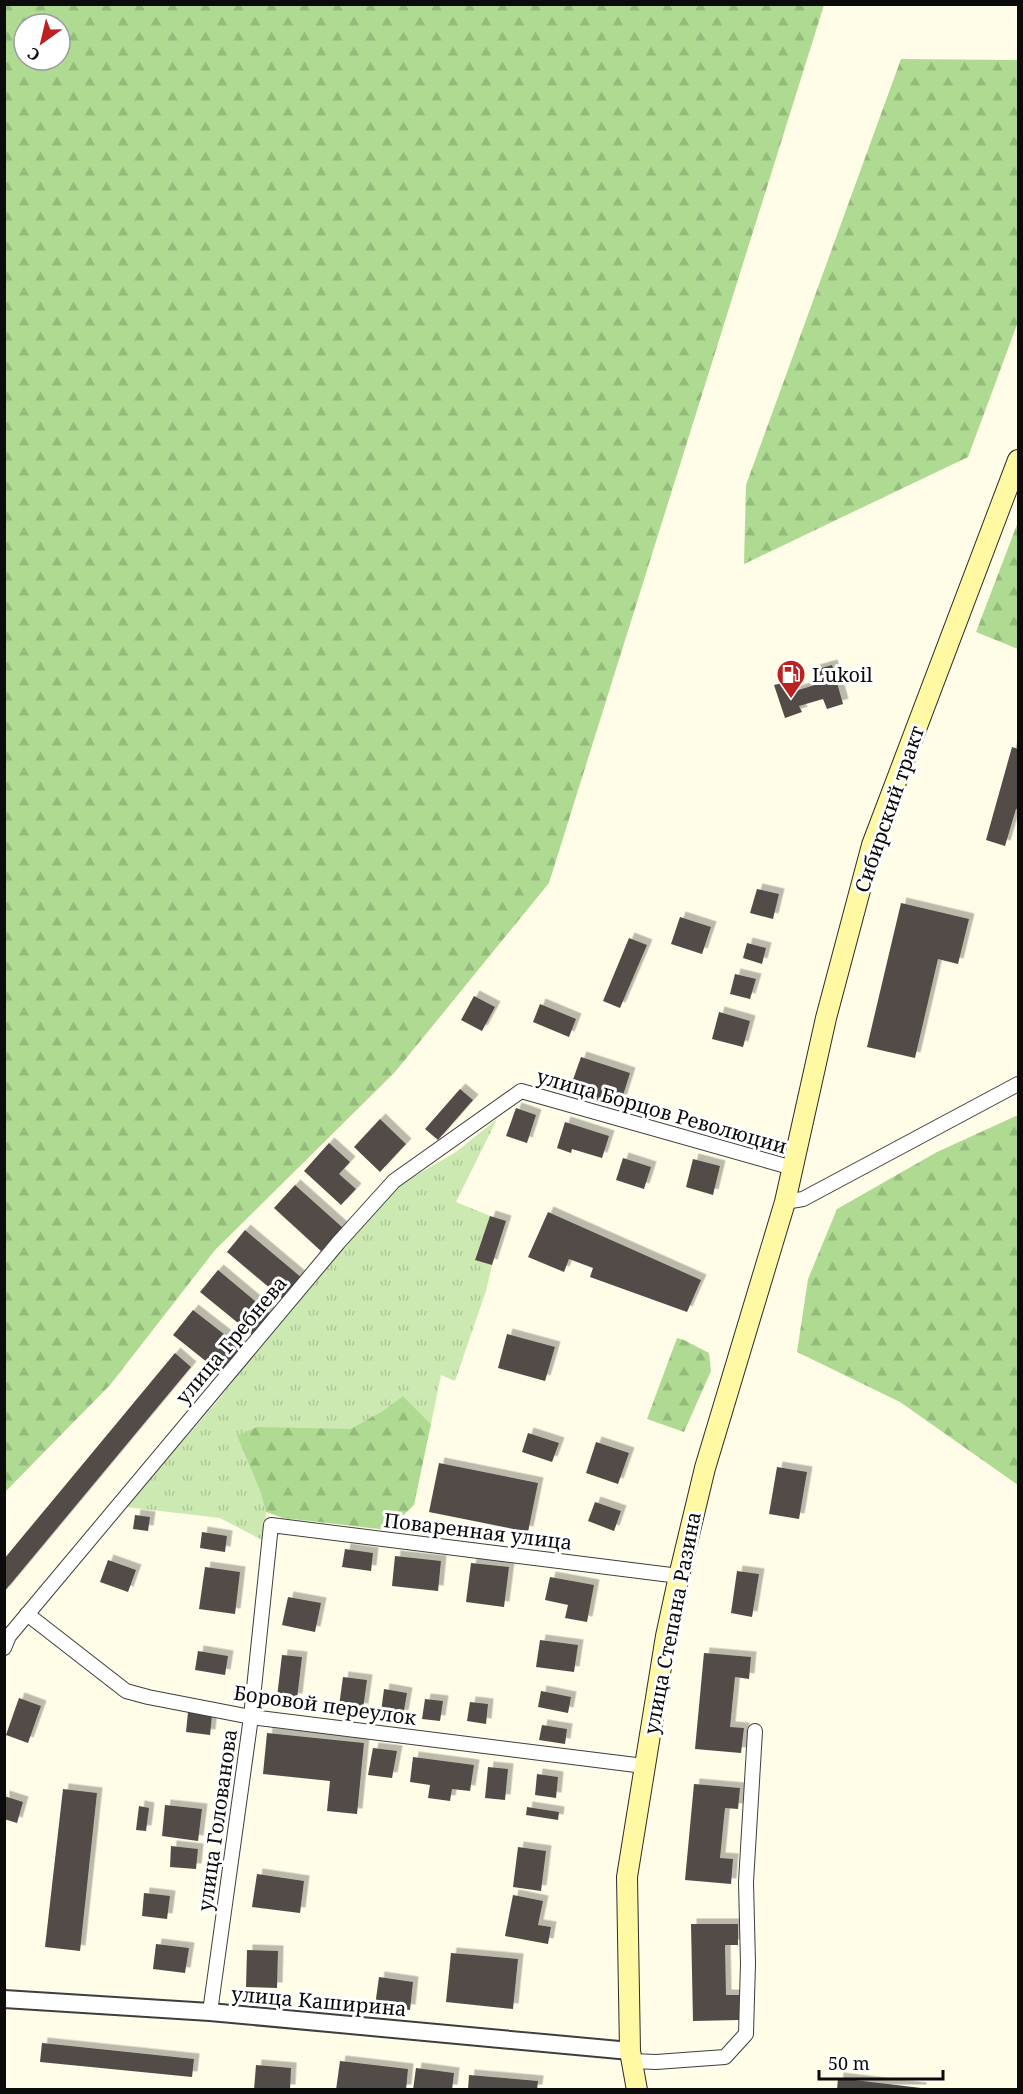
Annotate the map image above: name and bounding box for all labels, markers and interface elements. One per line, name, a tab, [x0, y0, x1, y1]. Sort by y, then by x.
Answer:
north arrow	[12, 12, 72, 72]
text: С	[23, 42, 44, 66]
fuel station icon: Lukoil	[775, 658, 807, 700]
place label: Lukoil	[812, 661, 873, 688]
street label: Сибирский тракт	[848, 722, 930, 896]
street label: улица Борцов Революции	[534, 1062, 790, 1160]
street label: улица Гребнева	[169, 1270, 293, 1410]
street label: Поваренная улица	[382, 1506, 574, 1556]
street label: улица Степана Разина	[637, 1509, 707, 1737]
street label: Боровой переулок	[232, 1679, 418, 1731]
street label: улица Голованова	[191, 1727, 243, 1913]
street label: улица Каширина	[230, 1980, 408, 2022]
scale bar	[819, 2043, 944, 2081]
text: 50 m	[828, 2051, 870, 2075]

